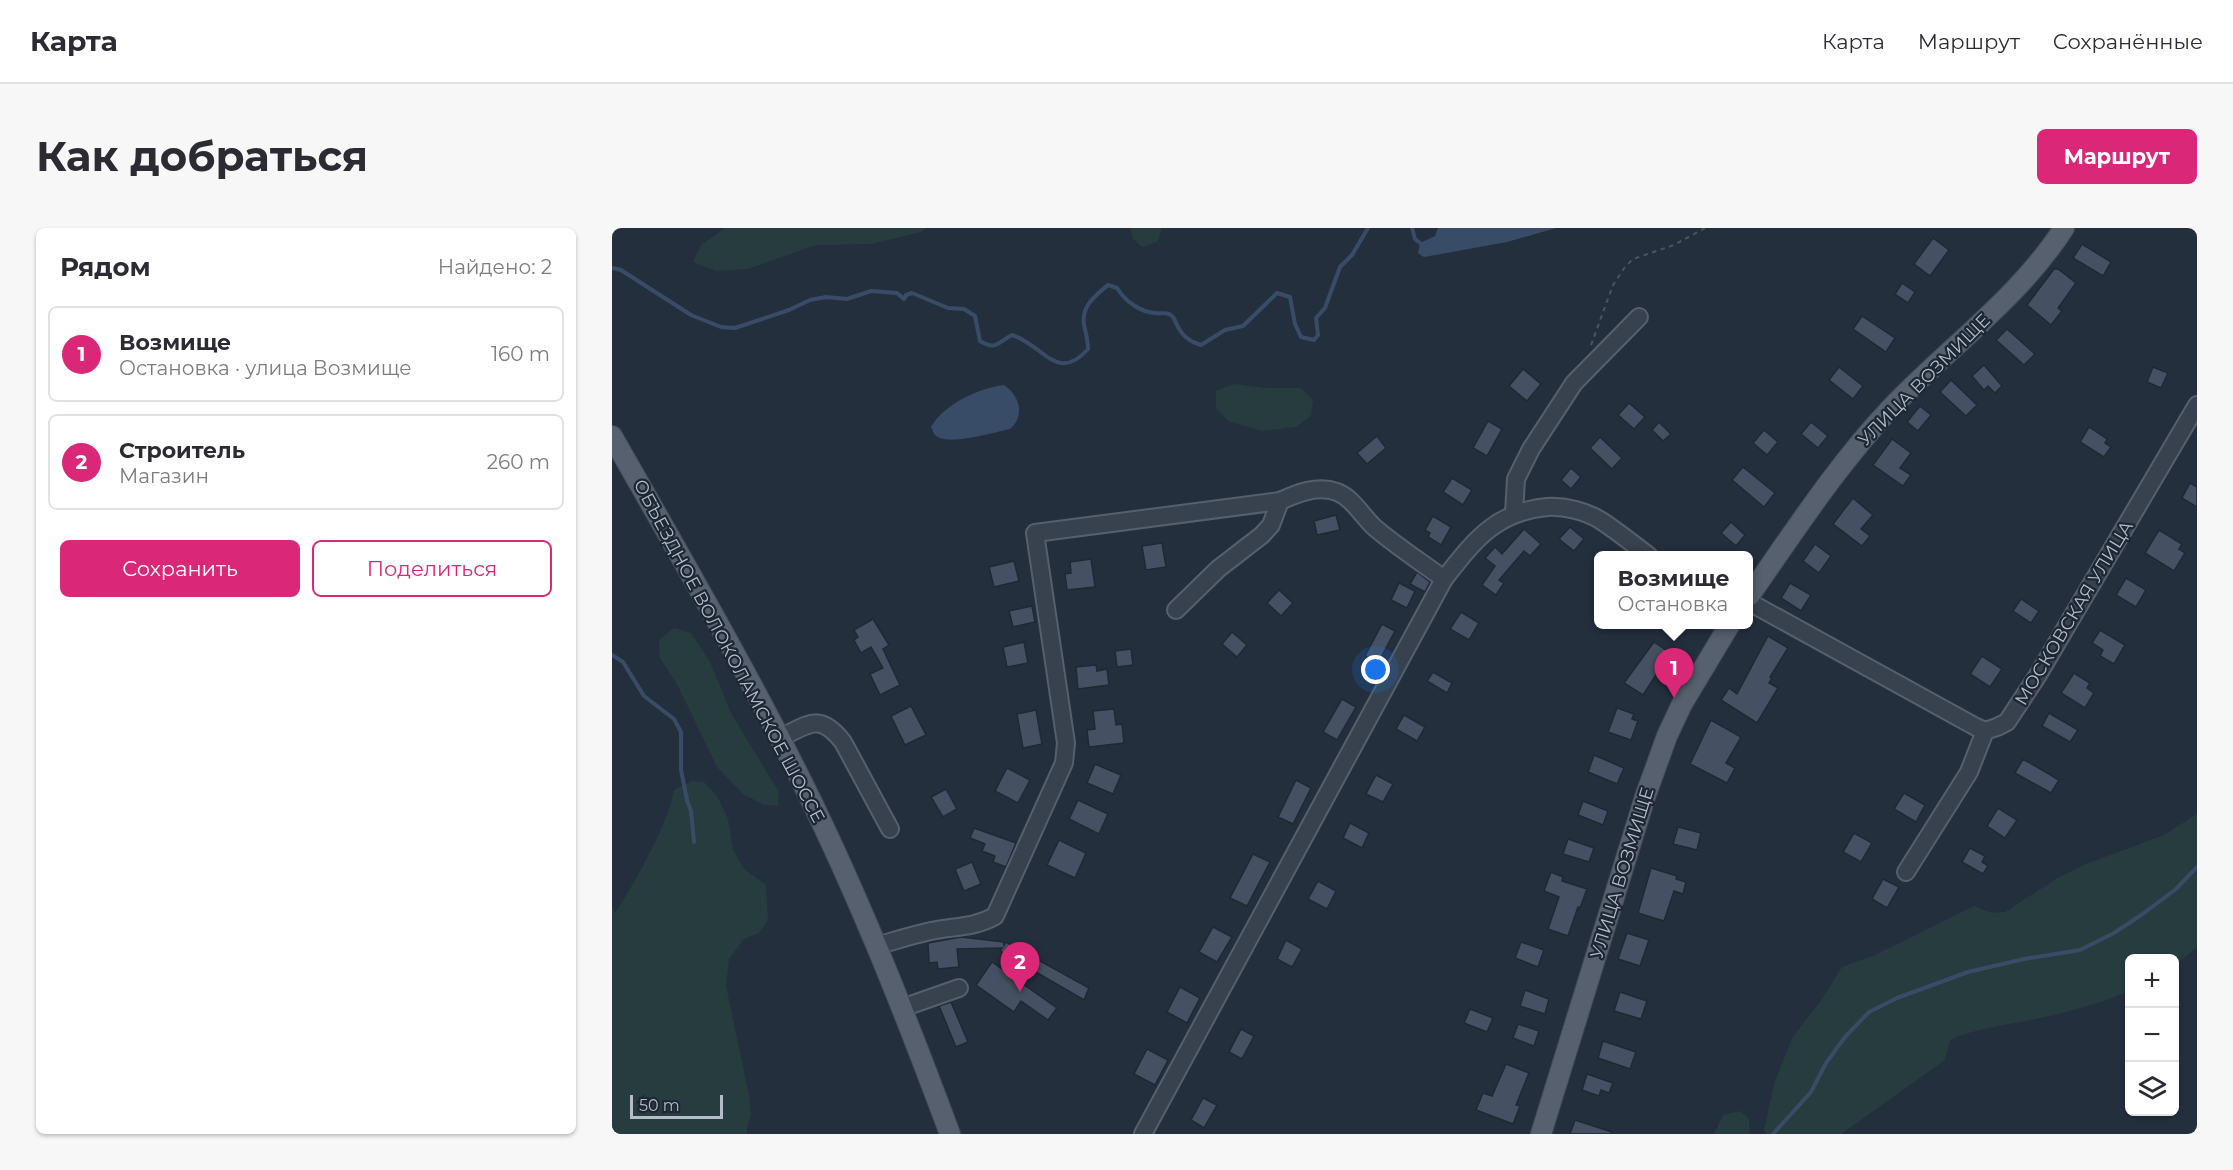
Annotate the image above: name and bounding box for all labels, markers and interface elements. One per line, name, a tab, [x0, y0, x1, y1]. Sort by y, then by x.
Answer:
text: Карта	[30, 24, 118, 58]
text: Карта	[1822, 29, 1885, 54]
text: Маршрут	[1918, 29, 2020, 54]
text: Сохранённые	[2053, 29, 2203, 54]
button: Маршрут	[2037, 129, 2197, 184]
text: Как добраться	[36, 130, 368, 182]
text: Рядом	[60, 251, 151, 283]
text: Найдено: 2	[438, 255, 552, 279]
street label: УЛИЦА ВОЗМИЩЕ	[1853, 309, 1995, 451]
text: Возмище	[119, 329, 231, 356]
text: 1	[78, 342, 85, 366]
text: 160 m	[491, 342, 550, 366]
text: Остановка · улица Возмище	[119, 356, 412, 380]
text: Строитель	[119, 437, 245, 464]
text: 2	[76, 450, 87, 474]
text: 260 m	[487, 450, 550, 474]
text: Магазин	[119, 464, 209, 488]
street label: ОБЪЕЗДНОЕ ВОЛОКОЛАМСКОЕ ШОССЕ	[629, 476, 829, 827]
street label: МОСКОВСКАЯ УЛИЦА	[2010, 516, 2138, 709]
button: Сохранить	[60, 540, 300, 597]
button: Поделиться	[312, 540, 552, 597]
popup	[1594, 551, 1753, 629]
text: Возмище	[1617, 565, 1730, 592]
text: Остановка	[1617, 592, 1728, 616]
pin: 1	[1654, 648, 1694, 698]
your location	[1361, 655, 1390, 684]
street label: УЛИЦА ВОЗМИЩЕ	[1586, 785, 1659, 961]
pin: 2	[1000, 942, 1040, 992]
map controls	[2125, 954, 2179, 1116]
button: +	[2125, 954, 2179, 1008]
button: −	[2125, 1008, 2179, 1062]
button: layers	[2125, 1062, 2179, 1116]
scale bar	[630, 1092, 723, 1120]
text: 50 m	[639, 1096, 680, 1115]

